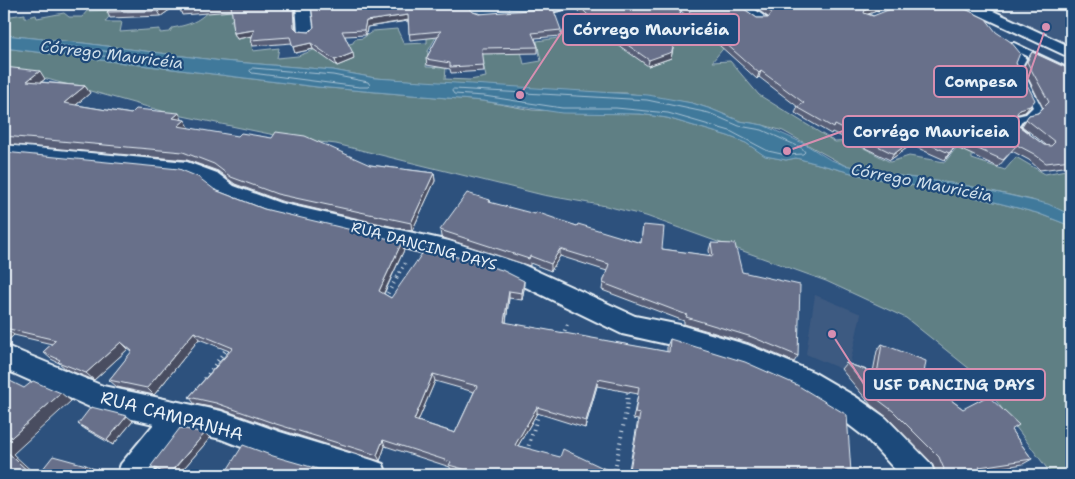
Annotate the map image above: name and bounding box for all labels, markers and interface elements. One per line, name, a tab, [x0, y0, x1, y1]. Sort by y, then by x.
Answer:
callout: Córrego Mauricéia	[563, 14, 739, 45]
text: Córrego Mauricéia	[573, 19, 729, 40]
water label: Córrego Mauricéia	[39, 35, 185, 74]
callout: Compesa	[934, 66, 1027, 97]
text: Compesa	[944, 71, 1018, 92]
callout: Corrégo Mauriceia	[843, 116, 1019, 147]
text: Corrégo Mauriceia	[853, 121, 1009, 142]
water label: Córrego Mauricéia	[849, 158, 994, 207]
street label: RUA DANCING DAYS	[349, 217, 499, 275]
callout: USF DANCING DAYS	[864, 369, 1045, 400]
text: USF DANCING DAYS	[873, 374, 1035, 395]
street label: RUA CAMPANHA	[98, 385, 246, 447]

